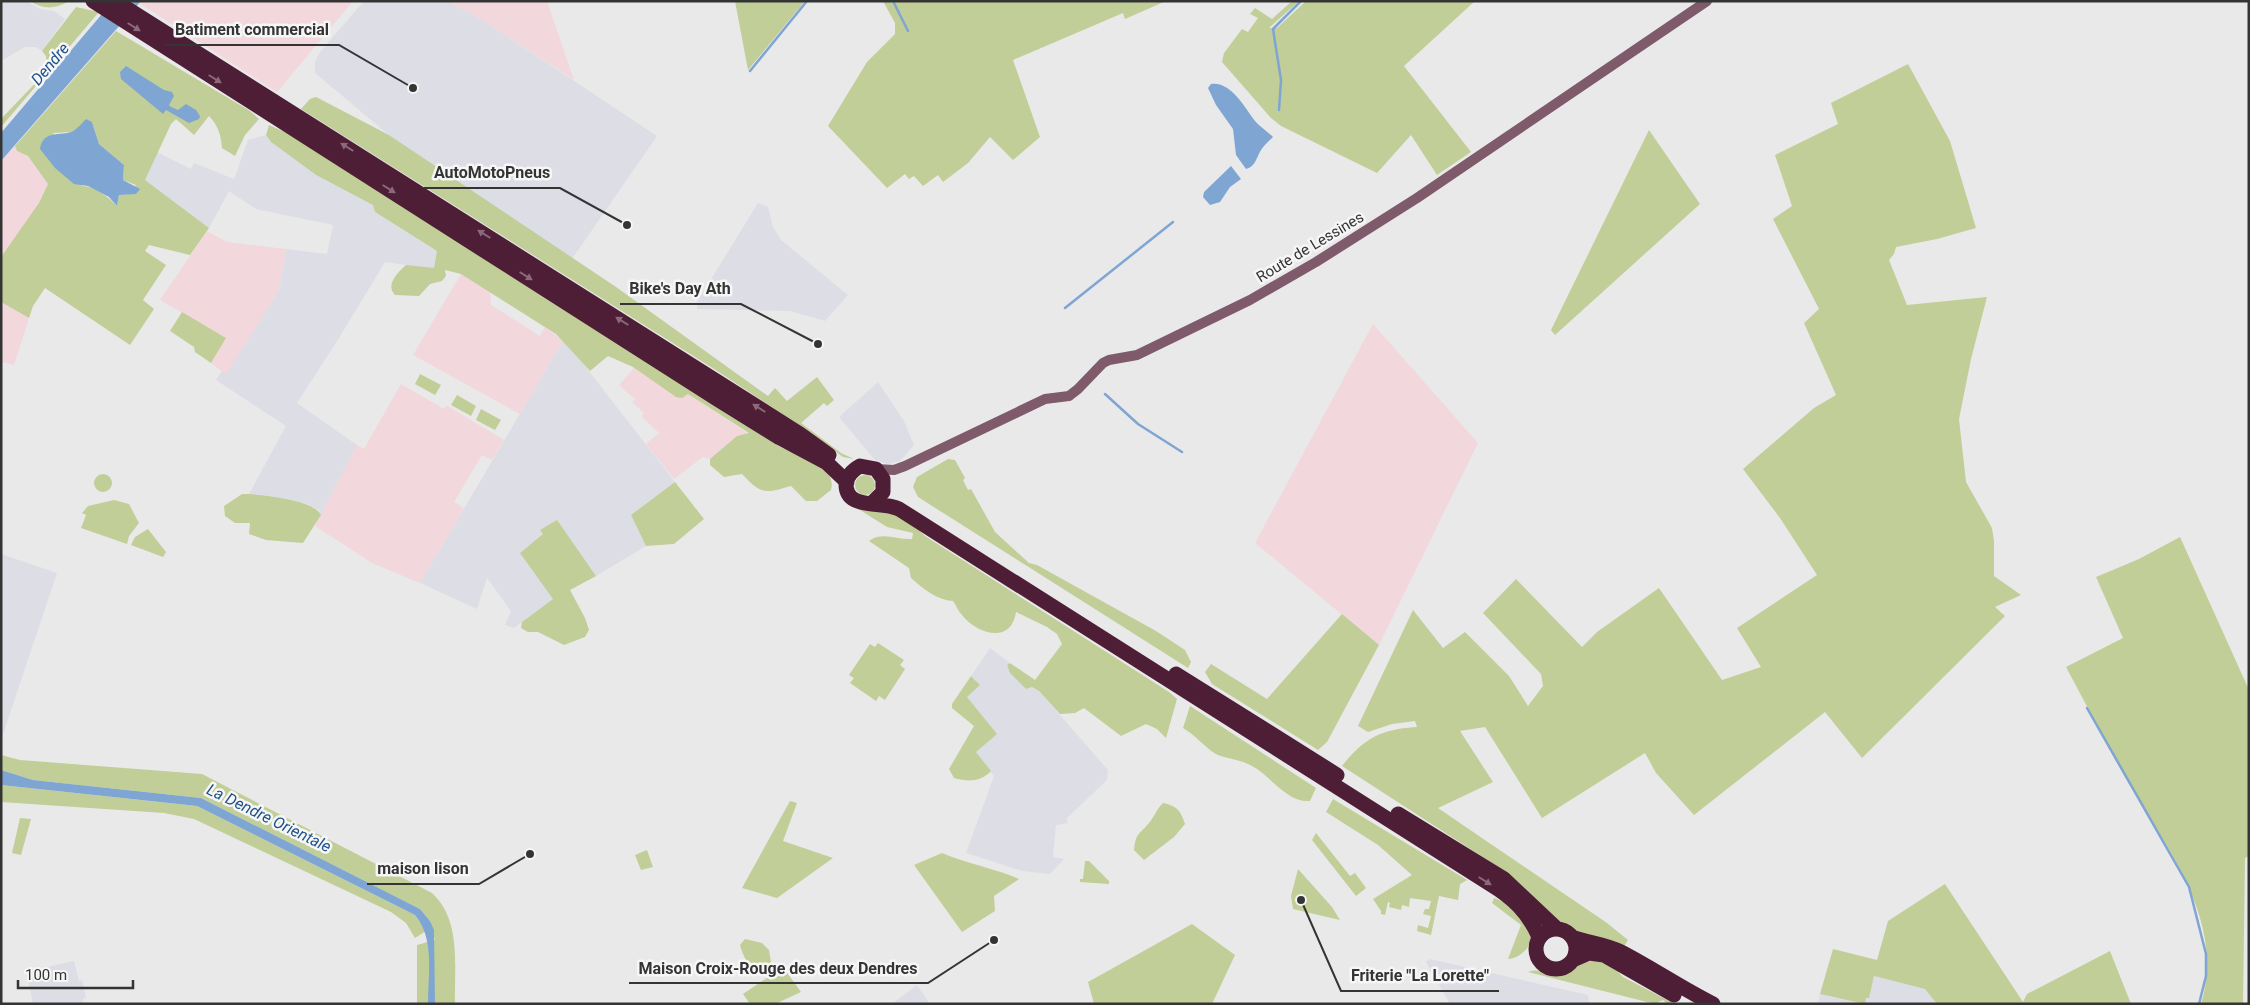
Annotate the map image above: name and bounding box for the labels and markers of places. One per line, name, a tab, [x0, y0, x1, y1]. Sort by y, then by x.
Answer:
callout: Batiment commercial	[165, 14, 339, 45]
callout: AutoMotoPneus	[424, 157, 560, 188]
callout: Bike's Day Ath	[620, 273, 741, 304]
callout: maison lison	[367, 853, 479, 884]
callout: Maison Croix-Rouge des deux Dendres	[629, 952, 928, 983]
callout: Friterie "La Lorette"	[1341, 960, 1499, 991]

